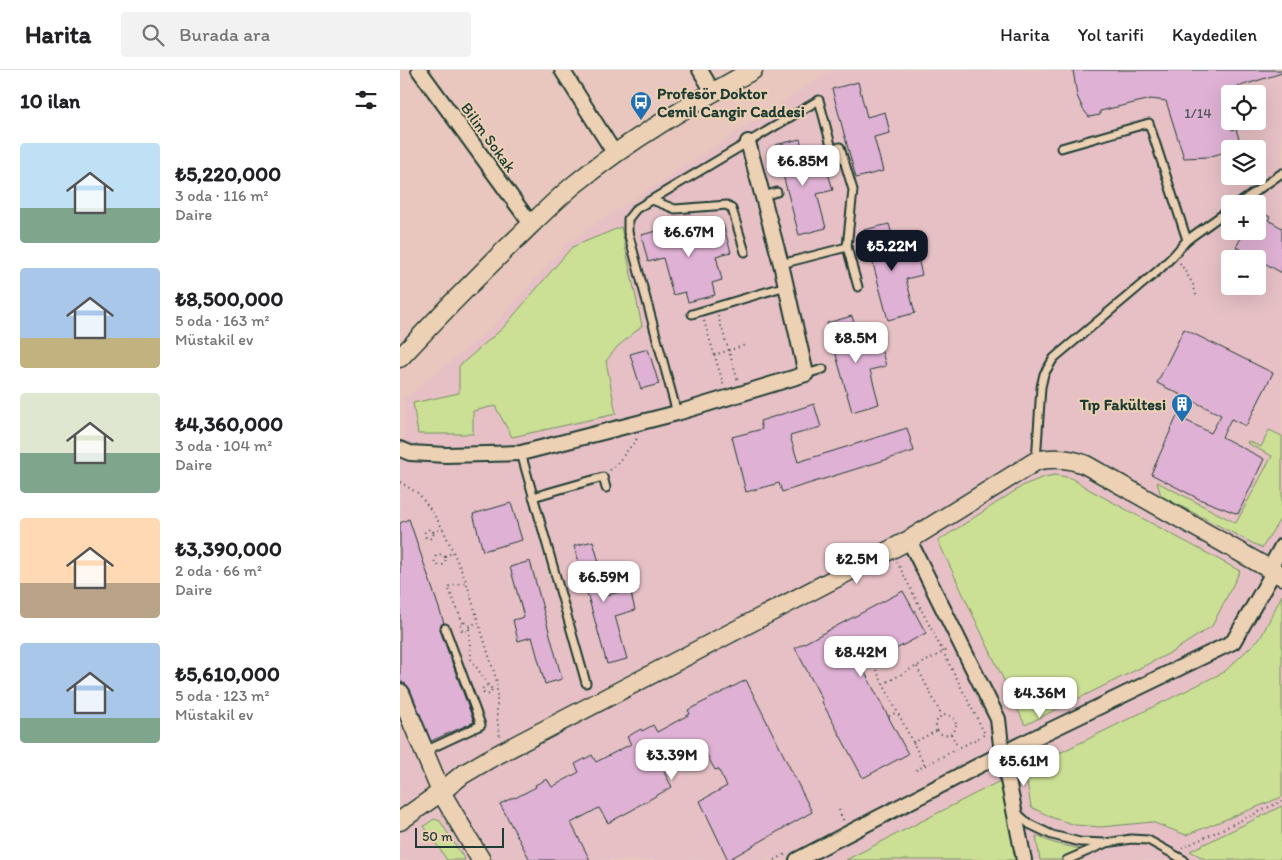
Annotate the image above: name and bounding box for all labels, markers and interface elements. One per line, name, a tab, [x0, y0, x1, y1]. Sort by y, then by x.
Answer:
search box	[121, 12, 471, 57]
text: Harita	[25, 20, 91, 49]
icon: search	[139, 21, 167, 49]
text: Burada ara	[179, 23, 270, 46]
text: Harita	[1000, 24, 1050, 46]
text: Yol tarifi	[1078, 24, 1144, 46]
text: Kaydedilen	[1172, 24, 1257, 46]
place label: Profesör Doktor Cemil Cangir Caddesi	[657, 84, 805, 122]
map controls	[1221, 85, 1266, 295]
button: locate	[1221, 85, 1266, 130]
icon: filters	[352, 86, 380, 114]
text: 10 ilan	[20, 88, 80, 113]
bus stop icon: Profesör Doktor Cemil Cangir Caddesi	[629, 90, 653, 121]
street label: Bilim Sokak	[457, 99, 521, 176]
house number: 1/14	[1184, 105, 1212, 122]
button: layers	[1221, 140, 1266, 185]
pin: ₺6.85M	[762, 144, 844, 187]
text: ₺6.85M	[778, 151, 828, 170]
text: ₺5,220,000	[175, 161, 281, 186]
icon: home	[60, 163, 120, 223]
text: 3 oda · 116 m²	[175, 186, 269, 205]
button: +	[1221, 195, 1266, 240]
text: Daire	[175, 205, 212, 224]
pin: ₺6.67M	[648, 216, 730, 258]
text: ₺6.67M	[664, 222, 714, 241]
pin: ₺5.22M	[851, 230, 933, 272]
text: ₺5.22M	[867, 236, 917, 255]
button: −	[1221, 250, 1266, 295]
text: ₺8,500,000	[175, 286, 283, 311]
icon: home	[60, 288, 120, 348]
text: 5 oda · 163 m²	[175, 311, 270, 330]
pin: ₺8.5M	[821, 322, 891, 364]
text: ₺8.5M	[835, 328, 877, 347]
text: Müstakil ev	[175, 330, 253, 349]
building icon: Tıp Fakültesi	[1170, 392, 1194, 423]
place label: Tıp Fakültesi	[1079, 395, 1166, 415]
text: ₺4,360,000	[175, 411, 283, 436]
icon: home	[60, 413, 120, 473]
text: 3 oda · 104 m²	[175, 436, 272, 455]
text: Daire	[175, 455, 212, 474]
text: ₺3,390,000	[175, 536, 282, 561]
icon: home	[60, 538, 120, 598]
pin: ₺2.5M	[822, 542, 892, 585]
text: ₺2.5M	[836, 549, 878, 568]
pin: ₺6.59M	[563, 560, 645, 603]
text: 2 oda · 66 m²	[175, 561, 262, 580]
text: ₺6.59M	[579, 567, 629, 586]
text: Daire	[175, 580, 212, 599]
pin: ₺8.42M	[820, 636, 902, 678]
text: ₺8.42M	[835, 642, 887, 661]
text: ₺5,610,000	[175, 661, 280, 686]
icon: home	[60, 663, 120, 723]
pin: ₺4.36M	[999, 676, 1081, 719]
text: ₺4.36M	[1014, 683, 1066, 702]
text: 5 oda · 123 m²	[175, 686, 270, 705]
text: Müstakil ev	[175, 705, 253, 724]
pin: ₺3.39M	[631, 738, 713, 781]
pin: ₺5.61M	[983, 744, 1065, 787]
text: ₺3.39M	[647, 745, 697, 764]
text: ₺5.61M	[999, 751, 1049, 770]
scale bar	[415, 825, 504, 848]
text: 50 m	[422, 828, 453, 845]

